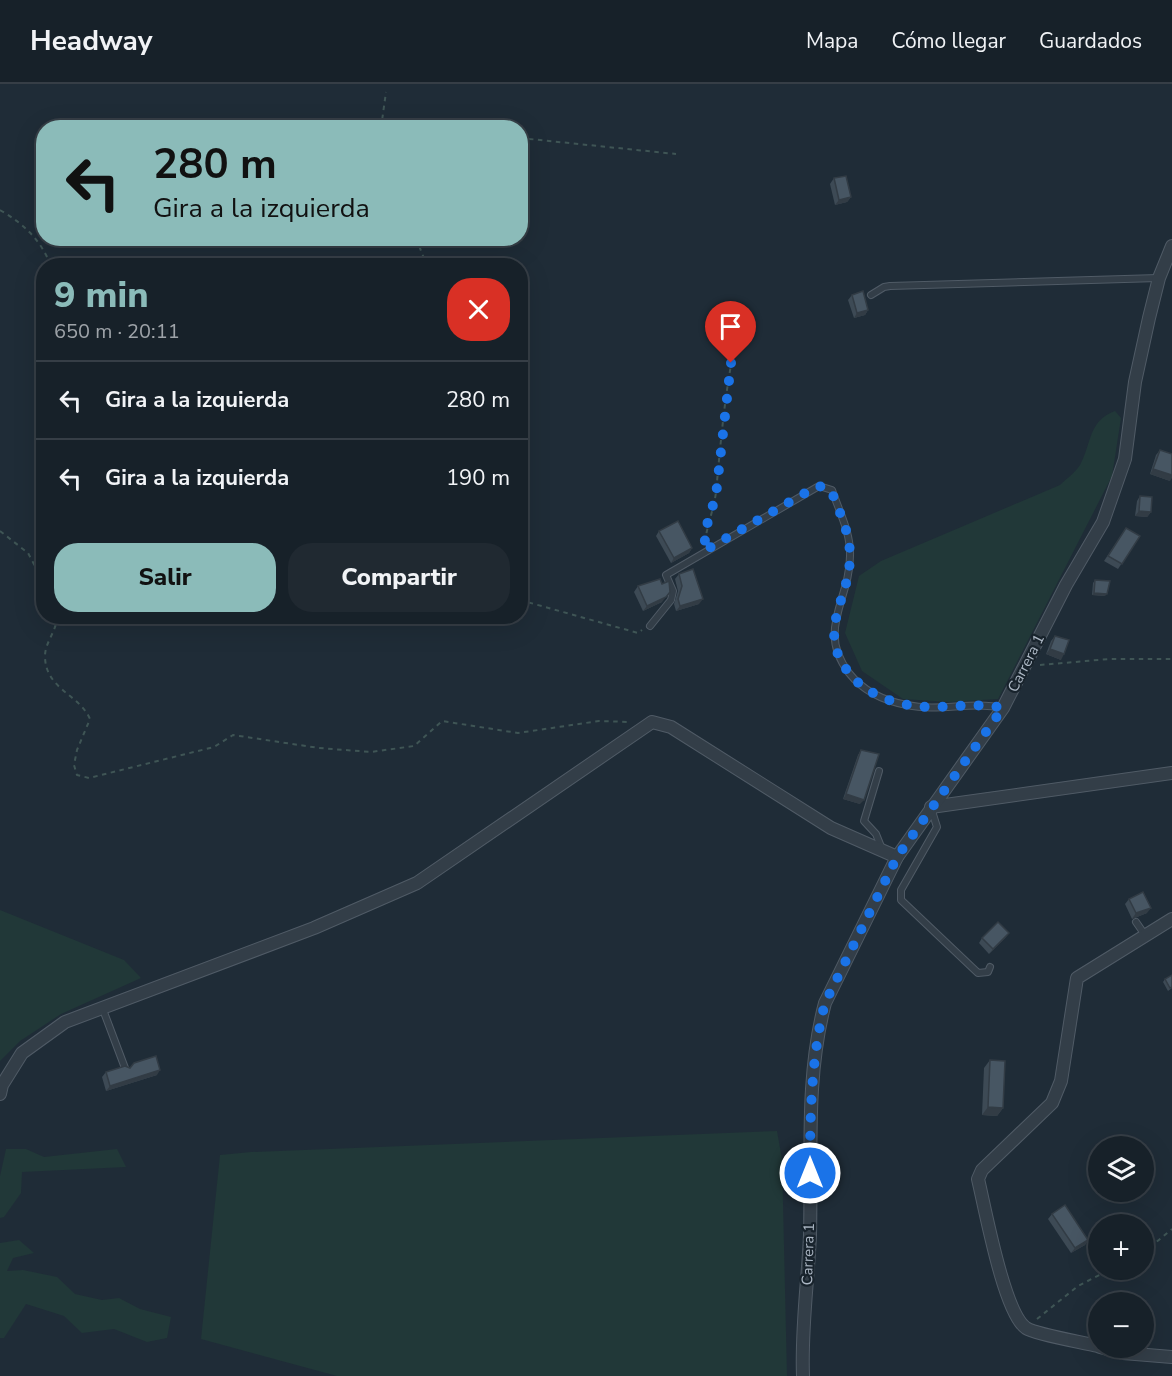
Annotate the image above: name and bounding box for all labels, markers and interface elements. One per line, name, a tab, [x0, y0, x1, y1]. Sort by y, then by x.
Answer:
text: Headway	[30, 22, 152, 60]
text: Mapa	[806, 27, 858, 55]
text: Cómo llegar	[891, 27, 1006, 55]
text: Guardados	[1039, 27, 1142, 55]
text: 280 m	[153, 136, 277, 193]
icon: left	[54, 144, 132, 222]
text: Gira a la izquierda	[153, 190, 370, 227]
text: 9 min	[54, 271, 149, 320]
button: close	[447, 278, 510, 341]
pin	[705, 301, 756, 363]
icon: arrive	[714, 310, 747, 343]
text: 650 m · 20:11	[54, 318, 180, 345]
icon: left	[54, 384, 87, 417]
text: Gira a la izquierda	[105, 385, 289, 415]
text: 280 m	[446, 385, 510, 415]
icon: left	[54, 462, 87, 495]
text: Gira a la izquierda	[105, 463, 289, 493]
text: 190 m	[446, 463, 510, 493]
button: Salir	[54, 543, 276, 612]
button: Compartir	[288, 543, 510, 612]
street label: Carrera 1	[1003, 631, 1049, 695]
map controls	[1088, 1136, 1154, 1358]
button: layers	[1088, 1136, 1154, 1202]
position arrow	[778, 1141, 842, 1205]
button: +	[1088, 1214, 1154, 1280]
street label: Carrera 1	[797, 1222, 819, 1286]
button: −	[1088, 1292, 1154, 1358]

